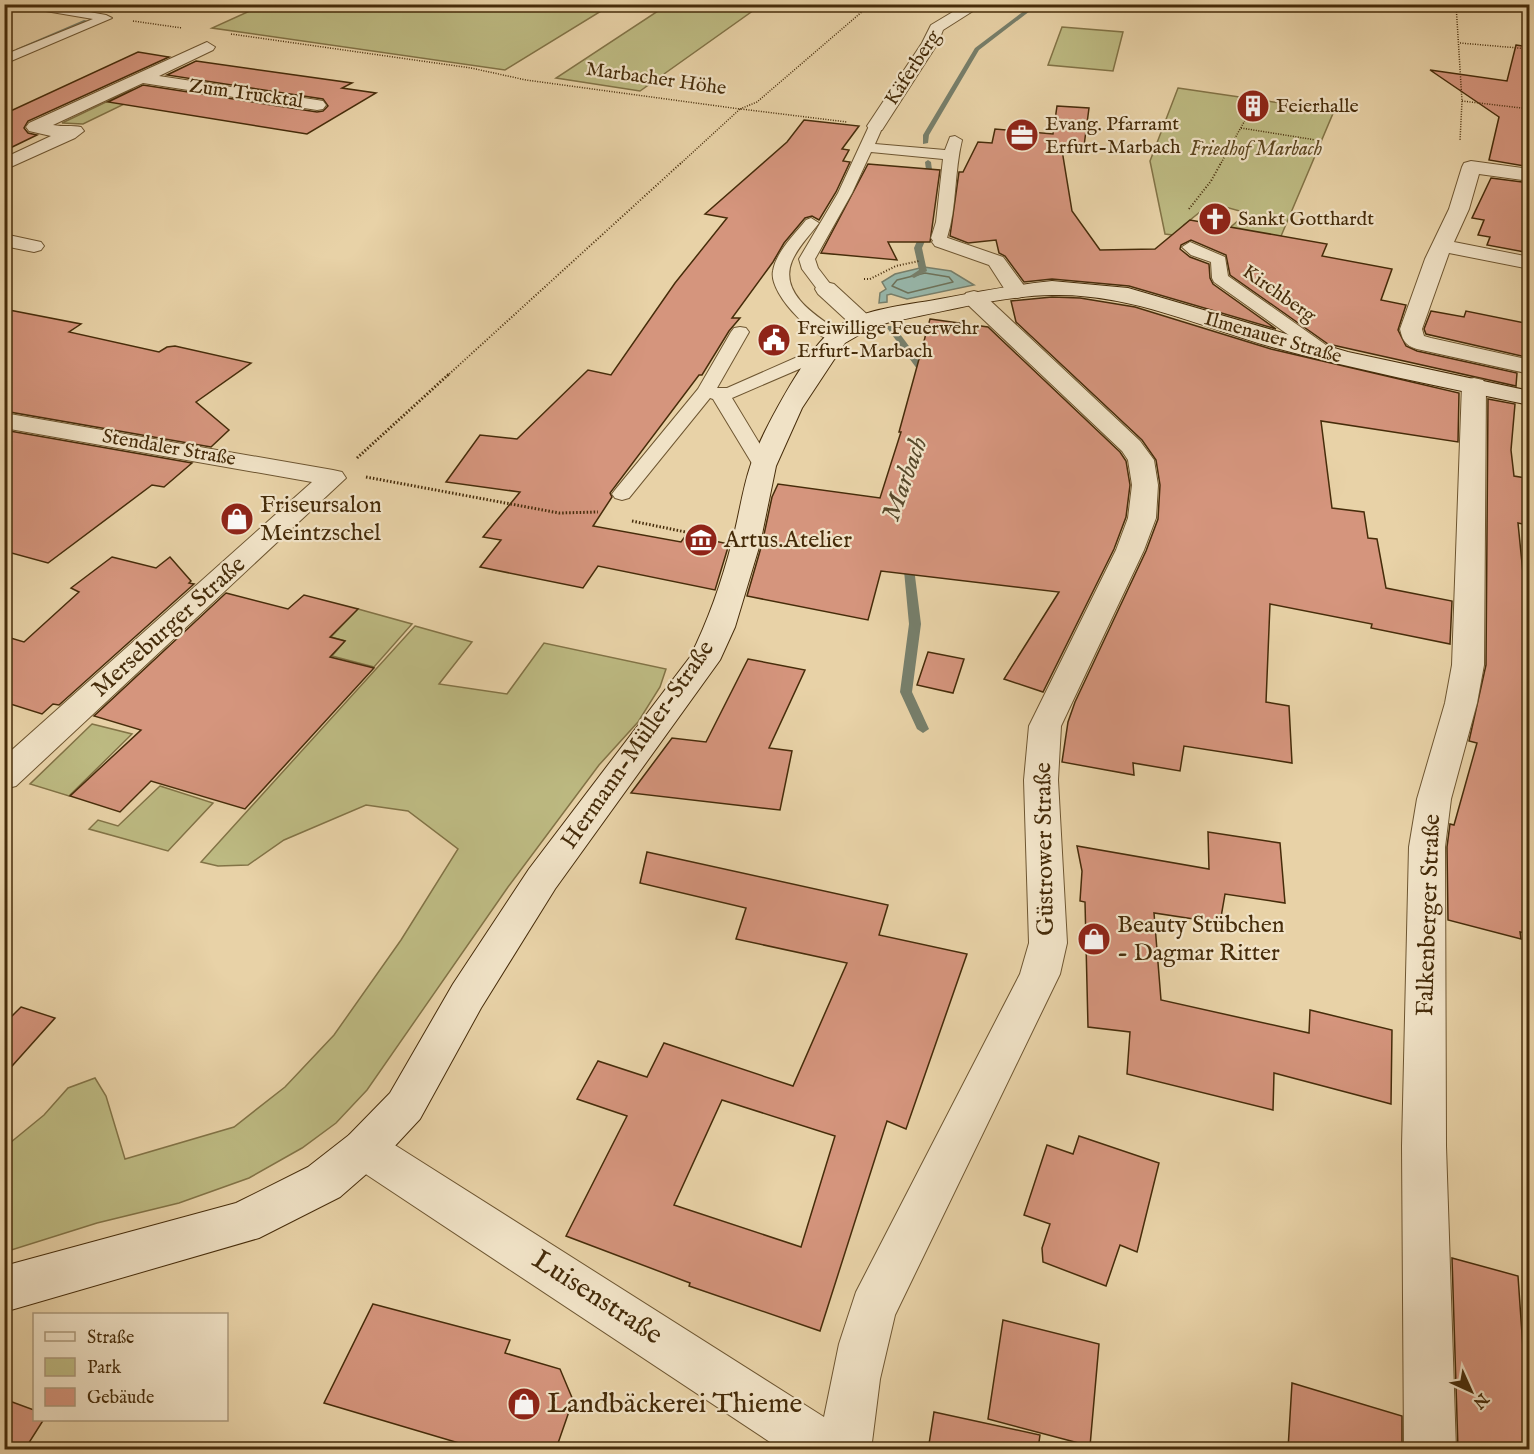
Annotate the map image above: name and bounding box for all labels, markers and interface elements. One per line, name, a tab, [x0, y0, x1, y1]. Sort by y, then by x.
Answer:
street label: Käferberg	[879, 25, 947, 110]
street label: Marbacher Höhe	[584, 57, 728, 101]
street label: Zum Trucktal	[187, 74, 305, 114]
building icon: Feierhalle	[1235, 88, 1271, 124]
place label: Feierhalle	[1276, 94, 1359, 119]
place label: Evang. Pfarramt Erfurt-Marbach	[1045, 112, 1181, 160]
office icon: Evang. Pfarramt Erfurt-Marbach	[1004, 117, 1040, 153]
park label: Friedhof Marbach	[1190, 137, 1323, 162]
church icon: Sankt Gotthardt	[1197, 201, 1233, 237]
place label: Sankt Gotthardt	[1238, 207, 1374, 232]
street label: Kirchberg	[1237, 260, 1322, 329]
street label: Ilmenauer Straße	[1201, 306, 1345, 370]
place label: Freiwillige Feuerwehr Erfurt-Marbach	[797, 316, 980, 364]
public building icon: Freiwillige Feuerwehr Erfurt-Marbach	[756, 322, 792, 358]
street label: Stendaler Straße	[100, 424, 238, 472]
water label: Marbach	[875, 432, 935, 526]
place label: Friseursalon Meintzschel	[260, 490, 382, 549]
shop icon: Friseursalon Meintzschel	[219, 501, 255, 537]
museum icon: Artus.Atelier	[683, 522, 719, 558]
place label: Artus.Atelier	[723, 525, 852, 556]
street label: Merseburger Straße	[85, 550, 253, 704]
street label: Hermann-Müller-Straße	[554, 635, 722, 855]
street label: Güstrower Straße	[1028, 762, 1062, 936]
street label: Falkenberger Straße	[1410, 813, 1448, 1017]
place label: Beauty Stübchen - Dagmar Ritter	[1117, 910, 1285, 969]
shop icon: Beauty Stübchen - Dagmar Ritter	[1076, 921, 1112, 957]
street label: Luisenstraße	[525, 1243, 669, 1353]
legend	[33, 1313, 228, 1421]
text: Straße	[87, 1327, 134, 1350]
text: Park	[87, 1357, 122, 1380]
north arrow	[1441, 1361, 1501, 1421]
shop icon: Landbäckerei Thieme	[506, 1386, 542, 1422]
text: Gebäude	[87, 1387, 154, 1410]
place label: Landbäckerei Thieme	[547, 1387, 802, 1422]
text: N	[1468, 1388, 1493, 1412]

